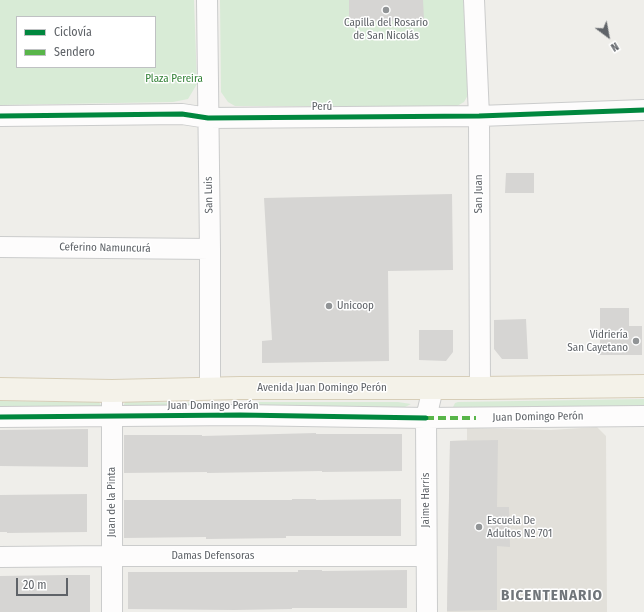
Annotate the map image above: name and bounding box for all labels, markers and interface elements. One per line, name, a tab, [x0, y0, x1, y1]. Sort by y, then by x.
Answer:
marker: Capilla del Rosario de San Nicolás	[381, 5, 391, 15]
legend	[16, 16, 156, 68]
place label: Capilla del Rosario de San Nicolás	[344, 16, 428, 42]
north arrow	[588, 16, 628, 56]
text: Ciclovía	[54, 25, 92, 39]
text: N	[608, 39, 621, 54]
text: Sendero	[54, 45, 95, 59]
park label: Plaza Pereira	[145, 72, 203, 86]
street label: Perú	[312, 100, 332, 114]
street label: San Juan	[472, 174, 486, 214]
street label: San Luis	[202, 176, 216, 214]
street label: Ceferino Namuncurá	[59, 241, 151, 255]
place label: Unicoop	[337, 299, 374, 313]
marker: Unicoop	[324, 301, 334, 311]
place label: Vidriería San Cayetano	[567, 328, 628, 354]
marker: Vidriería San Cayetano	[631, 336, 641, 346]
street label: Avenida Juan Domingo Perón	[257, 381, 387, 395]
street label: Juan Domingo Perón	[167, 399, 259, 413]
street label: Juan Domingo Perón	[492, 410, 584, 424]
street label: Juan de la Pinta	[105, 467, 119, 537]
street label: Jaime Harris	[419, 473, 433, 527]
place label: Escuela De Adultos Nº 701	[487, 514, 552, 540]
marker: Escuela De Adultos Nº 701	[474, 522, 484, 532]
street label: Damas Defensoras	[171, 549, 255, 563]
scale bar	[18, 570, 70, 596]
text: 20 m	[23, 578, 47, 592]
district label: BICENTENARIO	[501, 587, 603, 605]

